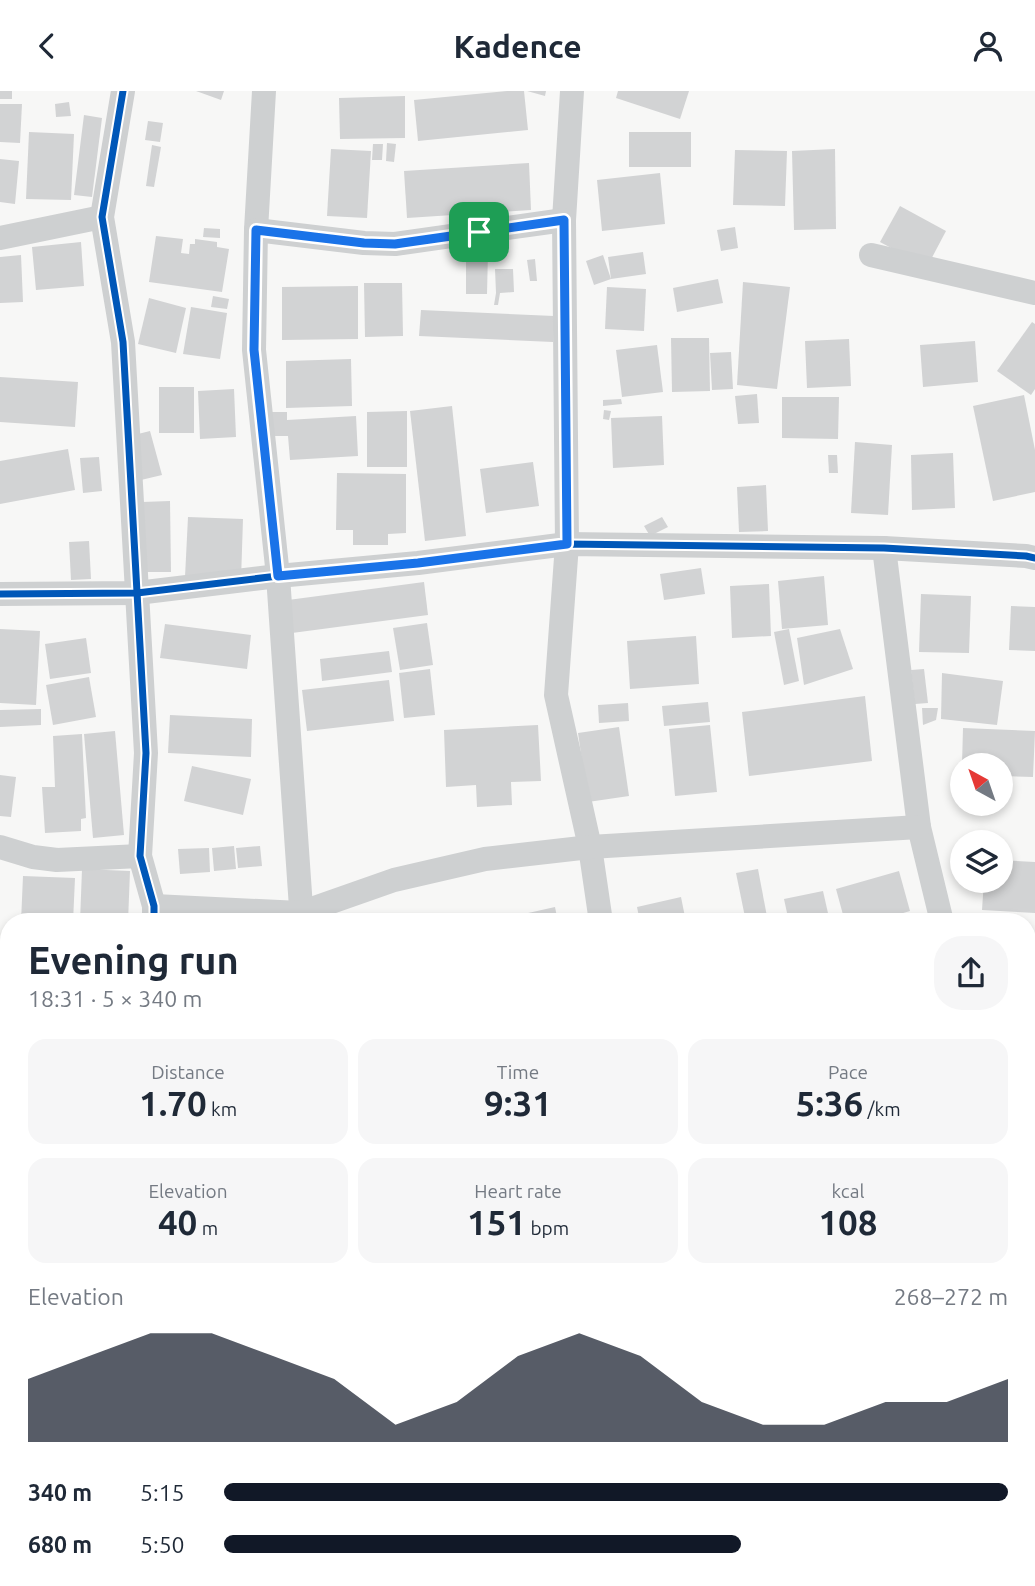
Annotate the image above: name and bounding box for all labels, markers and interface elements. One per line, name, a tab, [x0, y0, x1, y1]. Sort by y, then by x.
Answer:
icon: back	[28, 27, 66, 65]
icon: person	[969, 27, 1007, 65]
text: Kadence	[453, 28, 582, 64]
pin	[449, 202, 509, 262]
icon: arrive	[460, 213, 498, 251]
north arrow	[950, 753, 1013, 815]
map controls	[950, 753, 1013, 893]
button: layers	[950, 830, 1013, 893]
button: share	[934, 936, 1008, 1010]
text: Evening run	[28, 939, 239, 981]
text: 18:31 · 5 × 340 m	[28, 986, 202, 1011]
text: Distance	[151, 1061, 225, 1083]
text: Time	[497, 1061, 539, 1083]
text: Pace	[828, 1061, 868, 1083]
text: 1.70	[139, 1083, 207, 1123]
text: 9:31	[484, 1083, 552, 1123]
text: 5:36	[795, 1083, 863, 1123]
text: km	[207, 1098, 237, 1120]
text: /km	[863, 1098, 901, 1120]
text: Elevation	[148, 1180, 228, 1202]
text: Heart rate	[474, 1180, 562, 1202]
text: kcal	[832, 1180, 864, 1202]
text: 40	[158, 1202, 197, 1242]
text: 151	[467, 1202, 526, 1242]
text: 108	[818, 1202, 878, 1242]
text: m	[197, 1217, 218, 1239]
text: bpm	[526, 1217, 569, 1239]
text: Elevation	[28, 1284, 124, 1309]
text: 268–272 m	[894, 1284, 1008, 1309]
text: 340 m	[28, 1480, 92, 1505]
text: 5:15	[140, 1480, 185, 1505]
text: 680 m	[28, 1532, 92, 1557]
text: 5:50	[140, 1532, 185, 1557]

